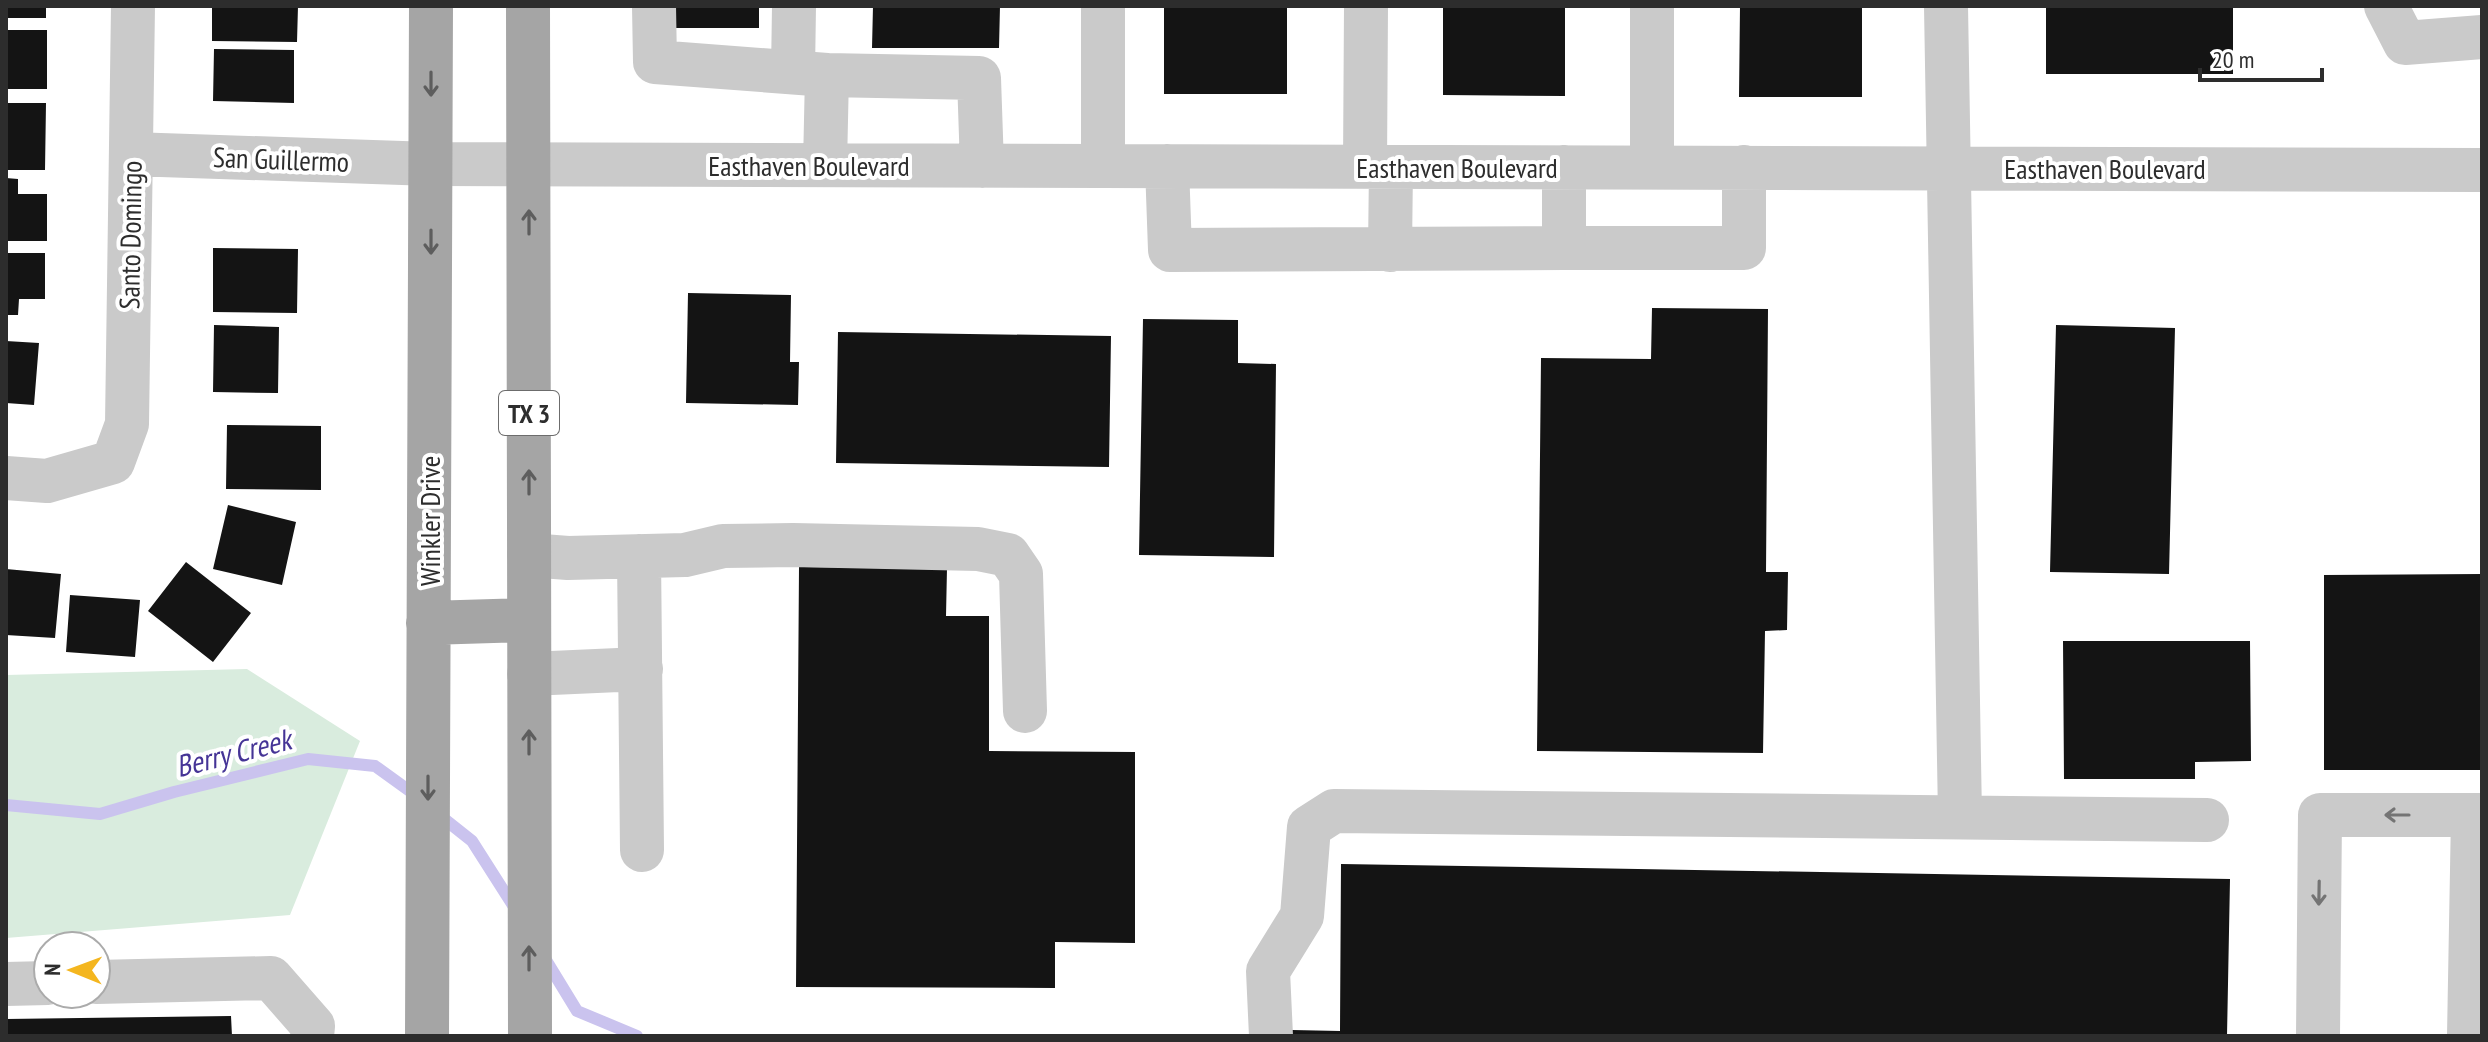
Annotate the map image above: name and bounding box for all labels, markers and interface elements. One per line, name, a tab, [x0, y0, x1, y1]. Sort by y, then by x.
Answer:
scale bar	[2200, 32, 2322, 82]
text: 20 m	[2212, 44, 2254, 75]
one-way arrow	[423, 70, 439, 97]
street label: San Guillermo	[212, 138, 350, 180]
street label: Easthaven Boulevard	[708, 147, 910, 184]
street label: Easthaven Boulevard	[1356, 149, 1558, 186]
street label: Easthaven Boulevard	[2004, 150, 2206, 187]
street label: Santo Domingo	[110, 160, 150, 310]
one-way arrow	[521, 209, 537, 236]
one-way arrow	[423, 228, 439, 255]
road number: TX 3	[499, 391, 559, 435]
street label: Winkler Drive	[411, 456, 448, 586]
one-way arrow	[521, 469, 537, 496]
water label: Berry Creek	[171, 718, 298, 785]
one-way arrow	[521, 729, 537, 756]
one-way arrow	[420, 774, 436, 801]
one-way arrow	[2384, 807, 2411, 823]
one-way arrow	[2311, 879, 2327, 906]
north arrow	[32, 930, 112, 1010]
one-way arrow	[521, 945, 537, 972]
text: N	[38, 963, 66, 976]

